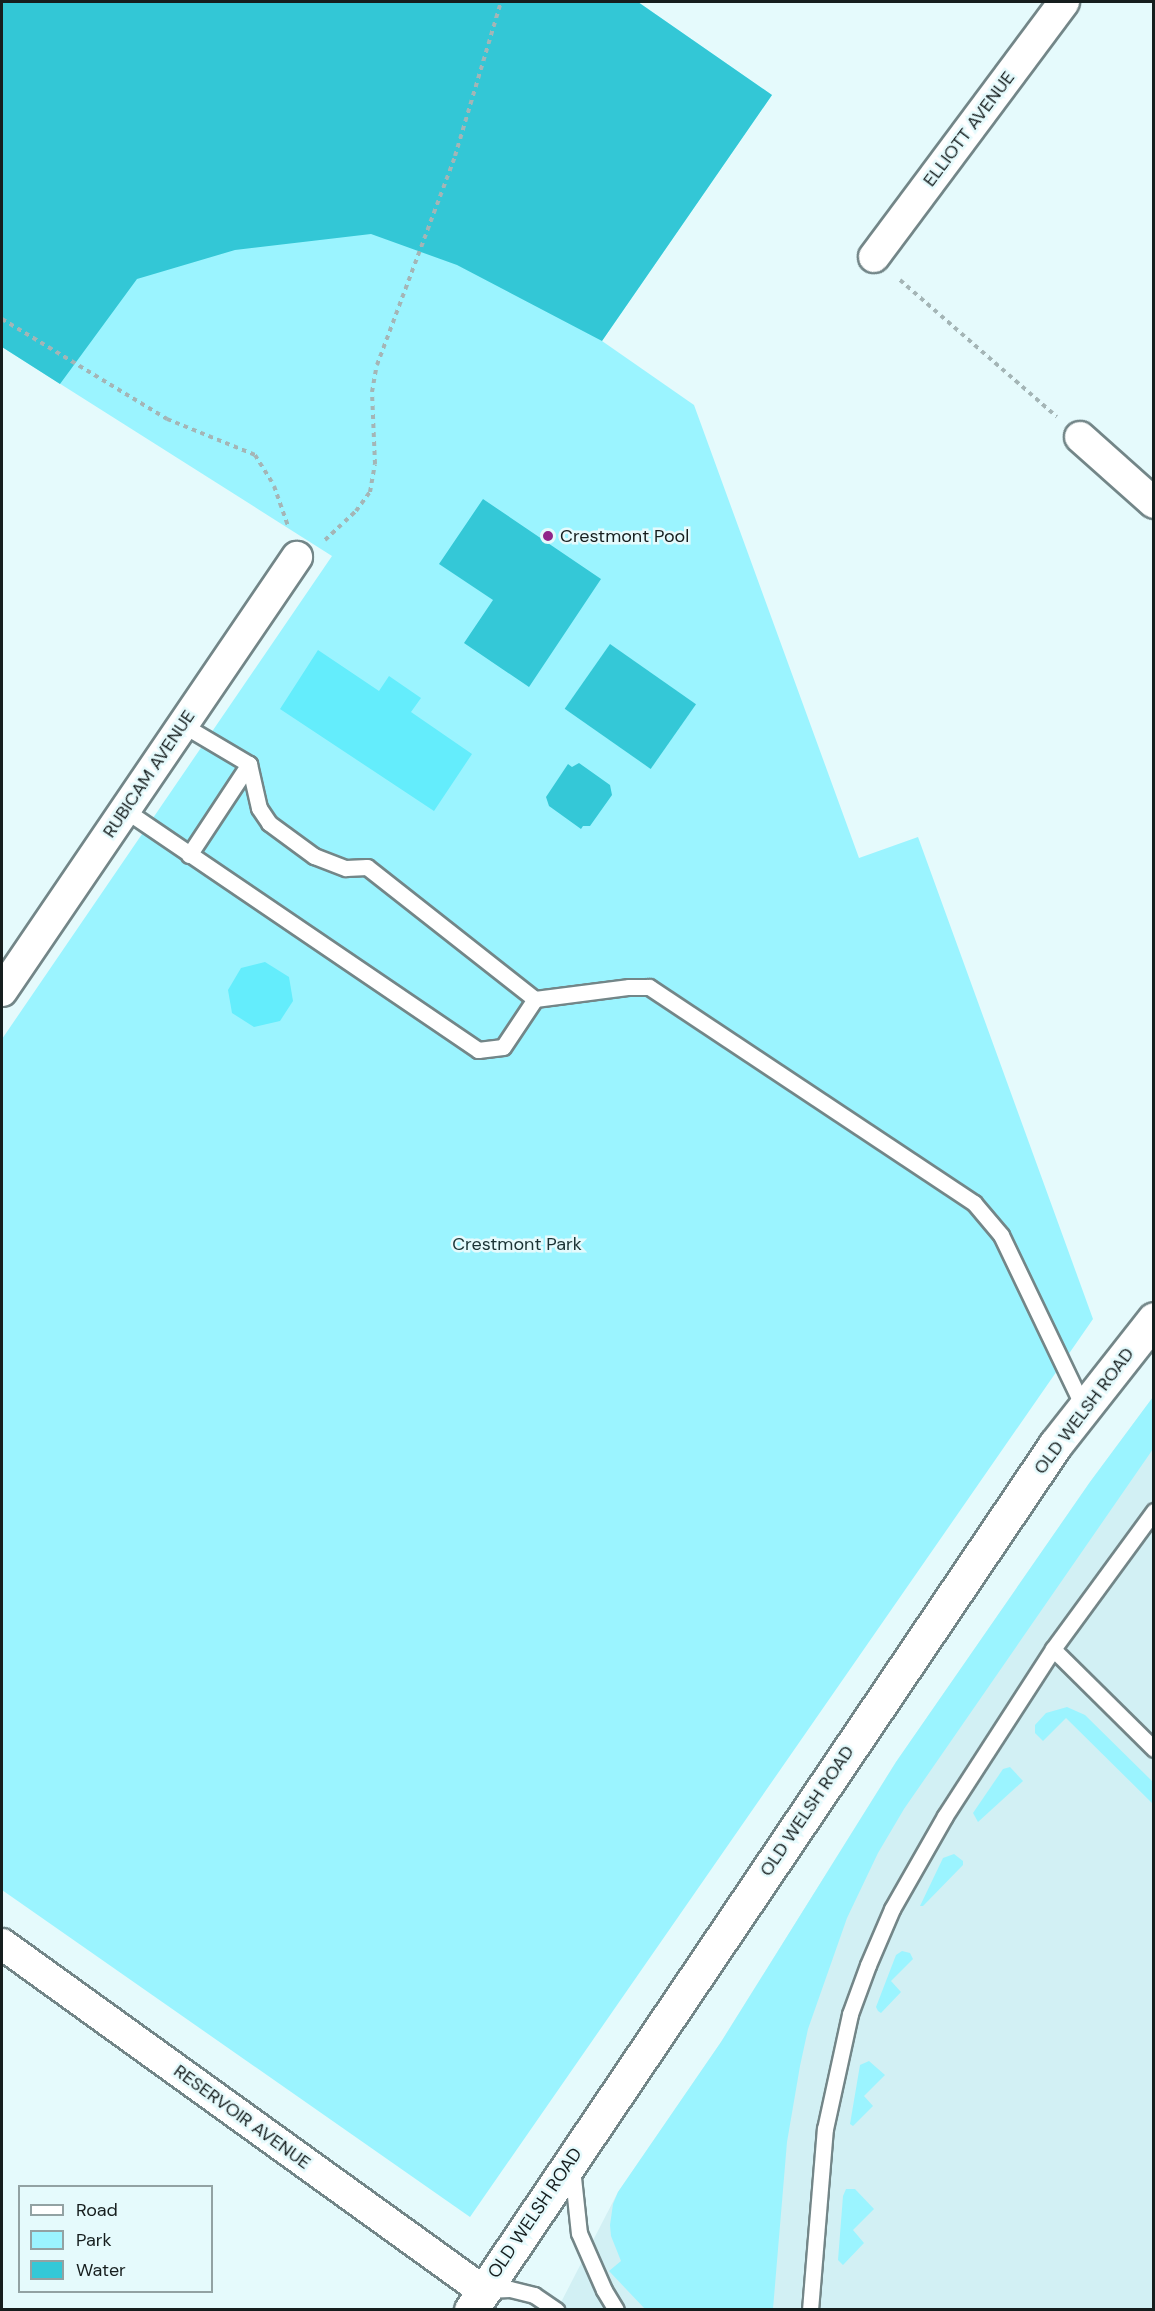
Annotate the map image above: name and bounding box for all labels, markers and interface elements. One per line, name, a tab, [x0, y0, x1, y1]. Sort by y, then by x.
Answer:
street label: ELLIOTT AVENUE	[919, 67, 1019, 191]
place label: Crestmont Pool	[560, 525, 689, 547]
marker: Crestmont Pool	[541, 529, 555, 543]
street label: RUBICAM AVENUE	[98, 706, 200, 842]
park label: Crestmont Park	[452, 1233, 582, 1255]
street label: OLD WELSH ROAD	[1029, 1344, 1139, 1478]
street label: OLD WELSH ROAD	[755, 1742, 859, 1880]
street label: RESERVOIR AVENUE	[169, 2060, 315, 2174]
street label: OLD WELSH ROAD	[483, 2144, 587, 2282]
legend	[18, 2185, 213, 2293]
text: Road	[76, 2198, 118, 2222]
text: Park	[76, 2228, 112, 2252]
text: Water	[76, 2258, 126, 2282]

